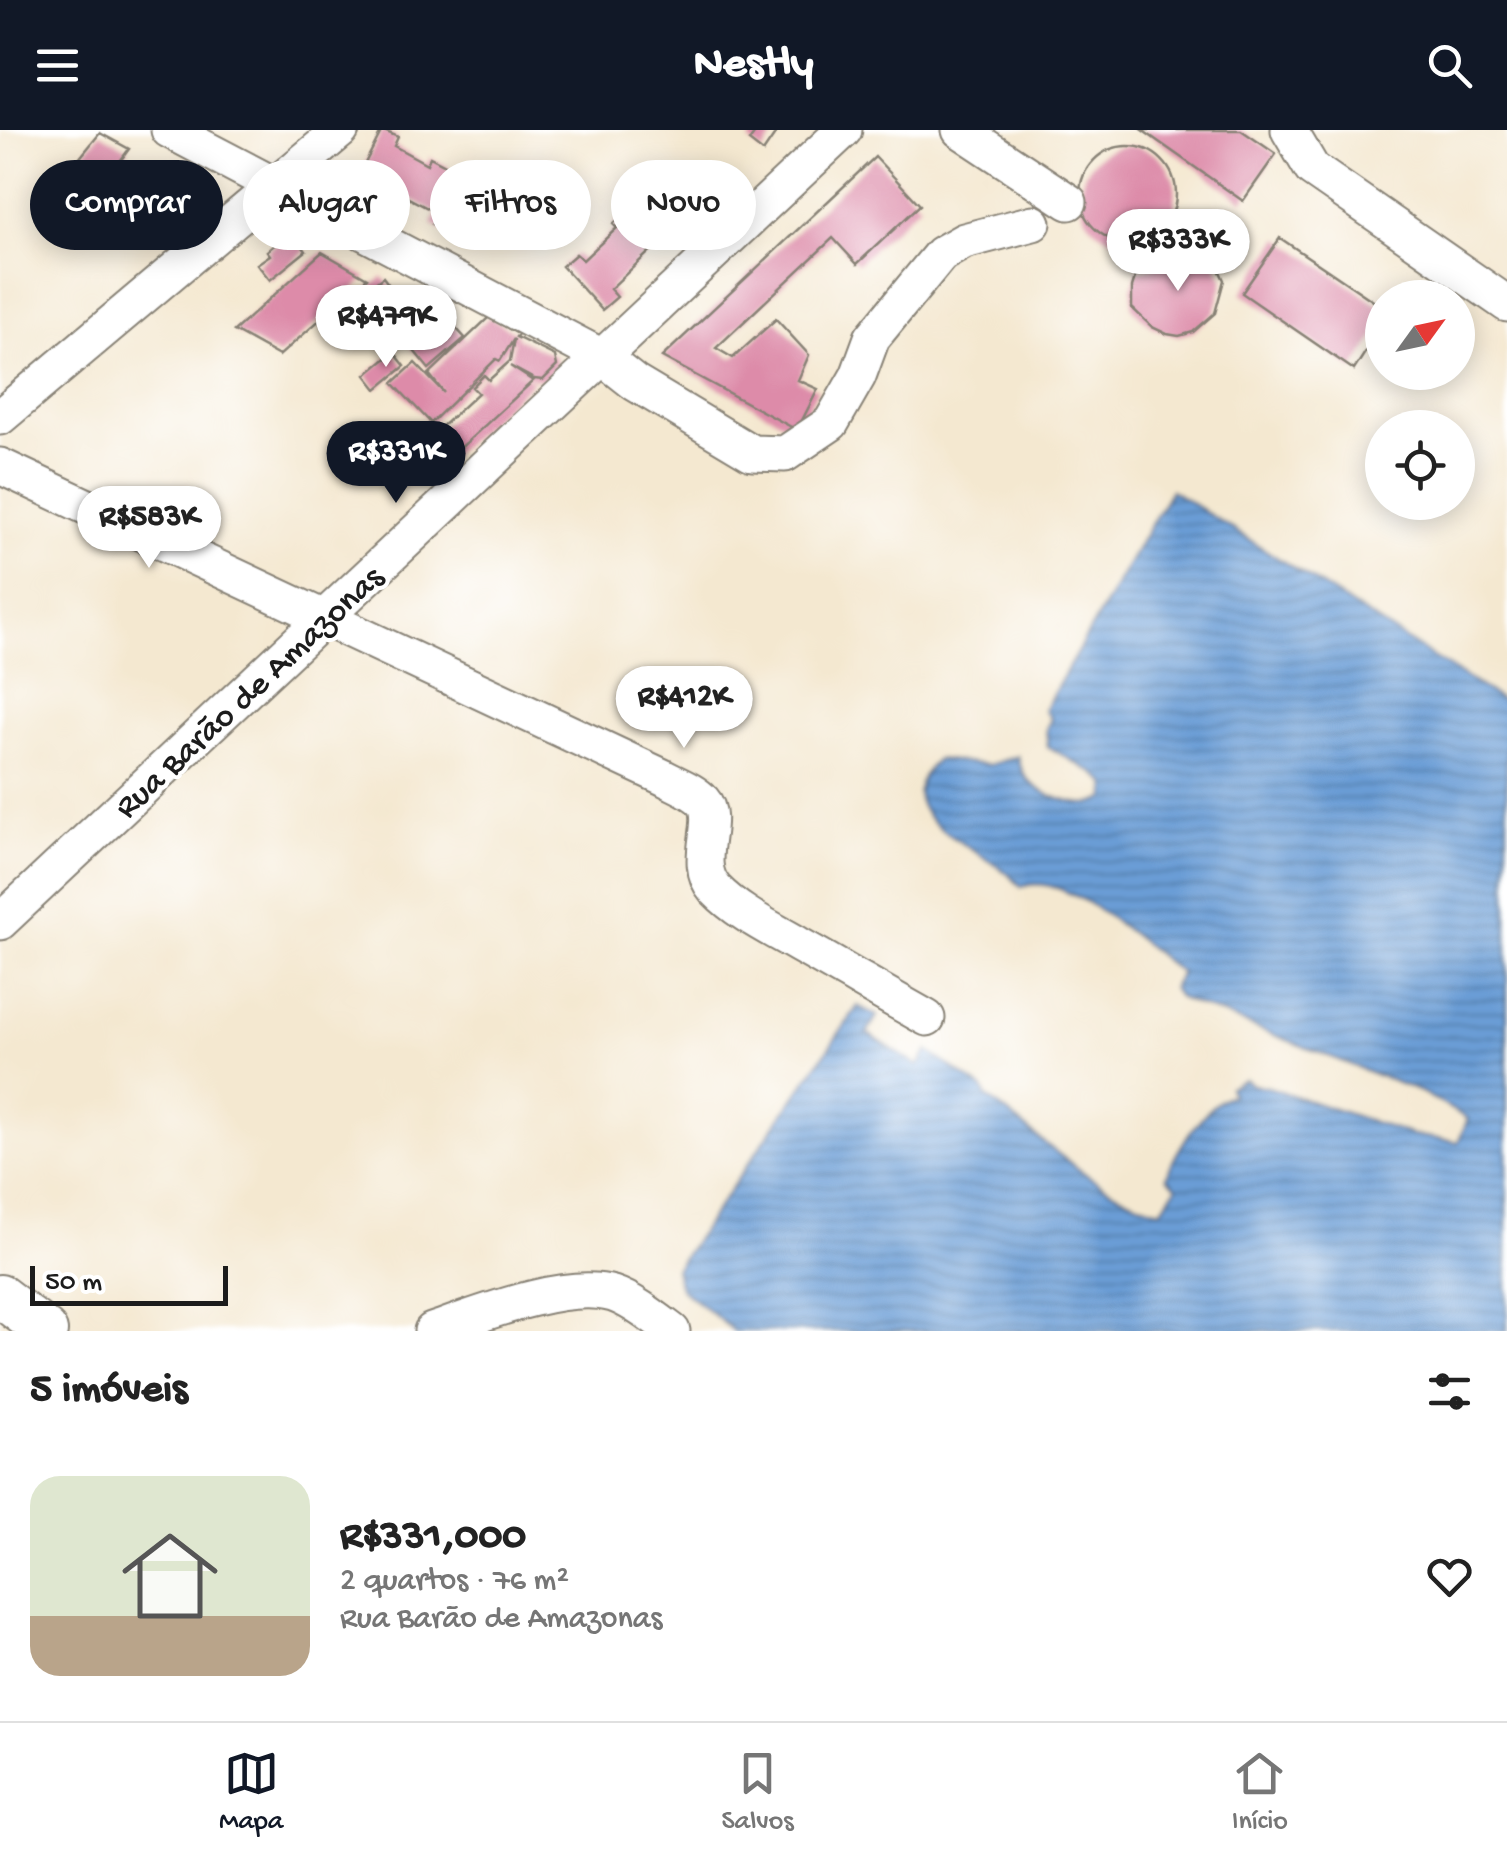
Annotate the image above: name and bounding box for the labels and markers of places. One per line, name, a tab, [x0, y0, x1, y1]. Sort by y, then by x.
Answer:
pin: R$333K	[1097, 209, 1259, 294]
pin: R$479K	[305, 285, 467, 370]
pin: R$331K	[315, 421, 477, 506]
pin: R$583K	[68, 486, 230, 571]
pin: R$412K	[603, 666, 765, 751]

